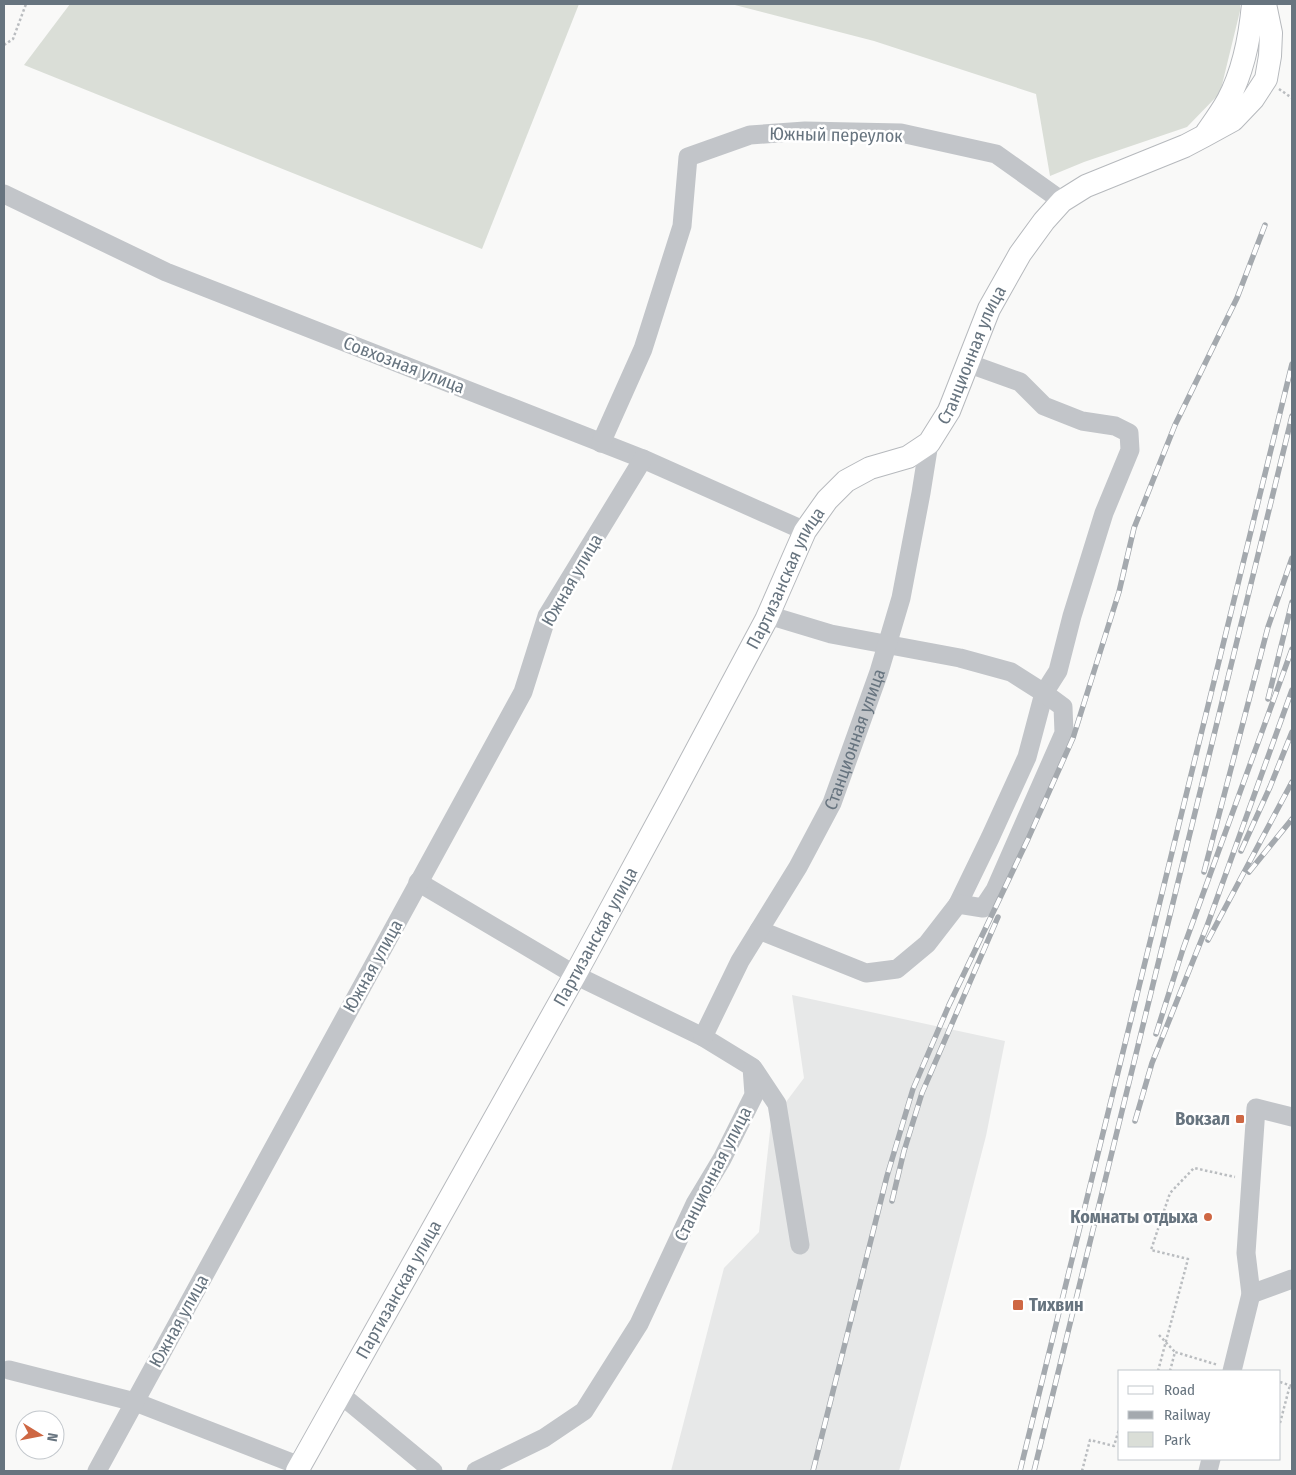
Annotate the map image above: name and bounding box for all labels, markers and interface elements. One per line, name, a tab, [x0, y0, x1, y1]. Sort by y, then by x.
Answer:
street label: Южный переулок	[769, 123, 903, 147]
street label: Станционная улица	[932, 282, 1011, 429]
street label: Совхозная улица	[340, 332, 468, 398]
street label: Партизанская улица	[742, 503, 830, 653]
street label: Южная улица	[537, 530, 607, 630]
street label: Станционная улица	[819, 666, 890, 814]
street label: Партизанская улица	[549, 863, 642, 1010]
street label: Южная улица	[338, 916, 408, 1016]
street label: Станционная улица	[670, 1103, 757, 1245]
place label: Вокзал	[1175, 1108, 1230, 1130]
marker: Вокзал	[1234, 1113, 1246, 1125]
place label: Комнаты отдыха	[1070, 1206, 1198, 1228]
marker: Комнаты отдыха	[1202, 1211, 1214, 1223]
street label: Партизанская улица	[351, 1216, 446, 1363]
street label: Южная улица	[144, 1271, 214, 1371]
place label: Тихвин	[1029, 1294, 1084, 1316]
marker: Тихвин	[1011, 1298, 1025, 1312]
legend	[1118, 1370, 1281, 1460]
text: Road	[1164, 1381, 1195, 1399]
text: Railway	[1164, 1406, 1211, 1424]
north arrow	[15, 1410, 65, 1460]
text: Park	[1164, 1431, 1191, 1449]
text: N	[43, 1432, 61, 1443]

